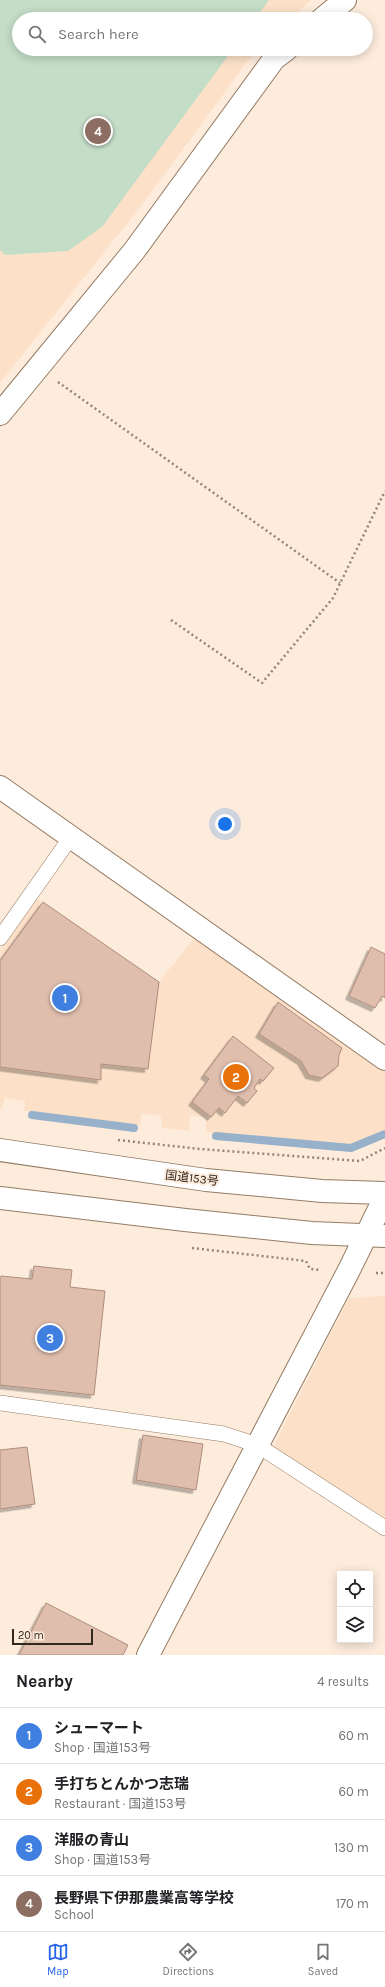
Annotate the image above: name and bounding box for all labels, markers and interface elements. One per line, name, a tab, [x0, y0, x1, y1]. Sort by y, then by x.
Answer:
search box	[12, 12, 373, 56]
icon: search	[26, 23, 48, 45]
text: Search here	[58, 25, 139, 43]
pin: 4	[85, 116, 111, 146]
your location	[215, 814, 235, 834]
pin: 1	[52, 983, 78, 1013]
pin: 2	[223, 1062, 249, 1092]
street label: 国道153号	[164, 1168, 220, 1188]
pin: 3	[37, 1323, 63, 1353]
map controls	[337, 1571, 373, 1643]
button: locate	[337, 1571, 373, 1607]
button: layers	[337, 1607, 373, 1643]
scale bar	[12, 1627, 93, 1646]
text: 20 m	[18, 1629, 44, 1642]
text: Nearby	[16, 1671, 73, 1691]
text: 4 results	[317, 1674, 369, 1689]
text: シューマート	[54, 1719, 144, 1737]
text: 1	[27, 1728, 31, 1743]
text: 60 m	[339, 1728, 369, 1743]
text: Shop · 国道153号	[54, 1740, 151, 1755]
text: 手打ちとんかつ志瑞	[54, 1775, 189, 1793]
text: 2	[25, 1784, 33, 1799]
text: 60 m	[339, 1784, 369, 1799]
text: Restaurant · 国道153号	[54, 1796, 187, 1811]
text: 洋服の青山	[54, 1831, 129, 1849]
text: 3	[25, 1840, 33, 1855]
text: 130 m	[334, 1840, 369, 1855]
text: Shop · 国道153号	[54, 1852, 151, 1867]
text: 長野県下伊那農業高等学校	[54, 1889, 234, 1907]
text: 4	[25, 1896, 33, 1911]
text: 170 m	[336, 1896, 369, 1911]
text: School	[54, 1907, 94, 1922]
tab: Map	[47, 1941, 69, 1978]
tab: Directions	[162, 1941, 214, 1978]
tab: Saved	[308, 1941, 338, 1978]

